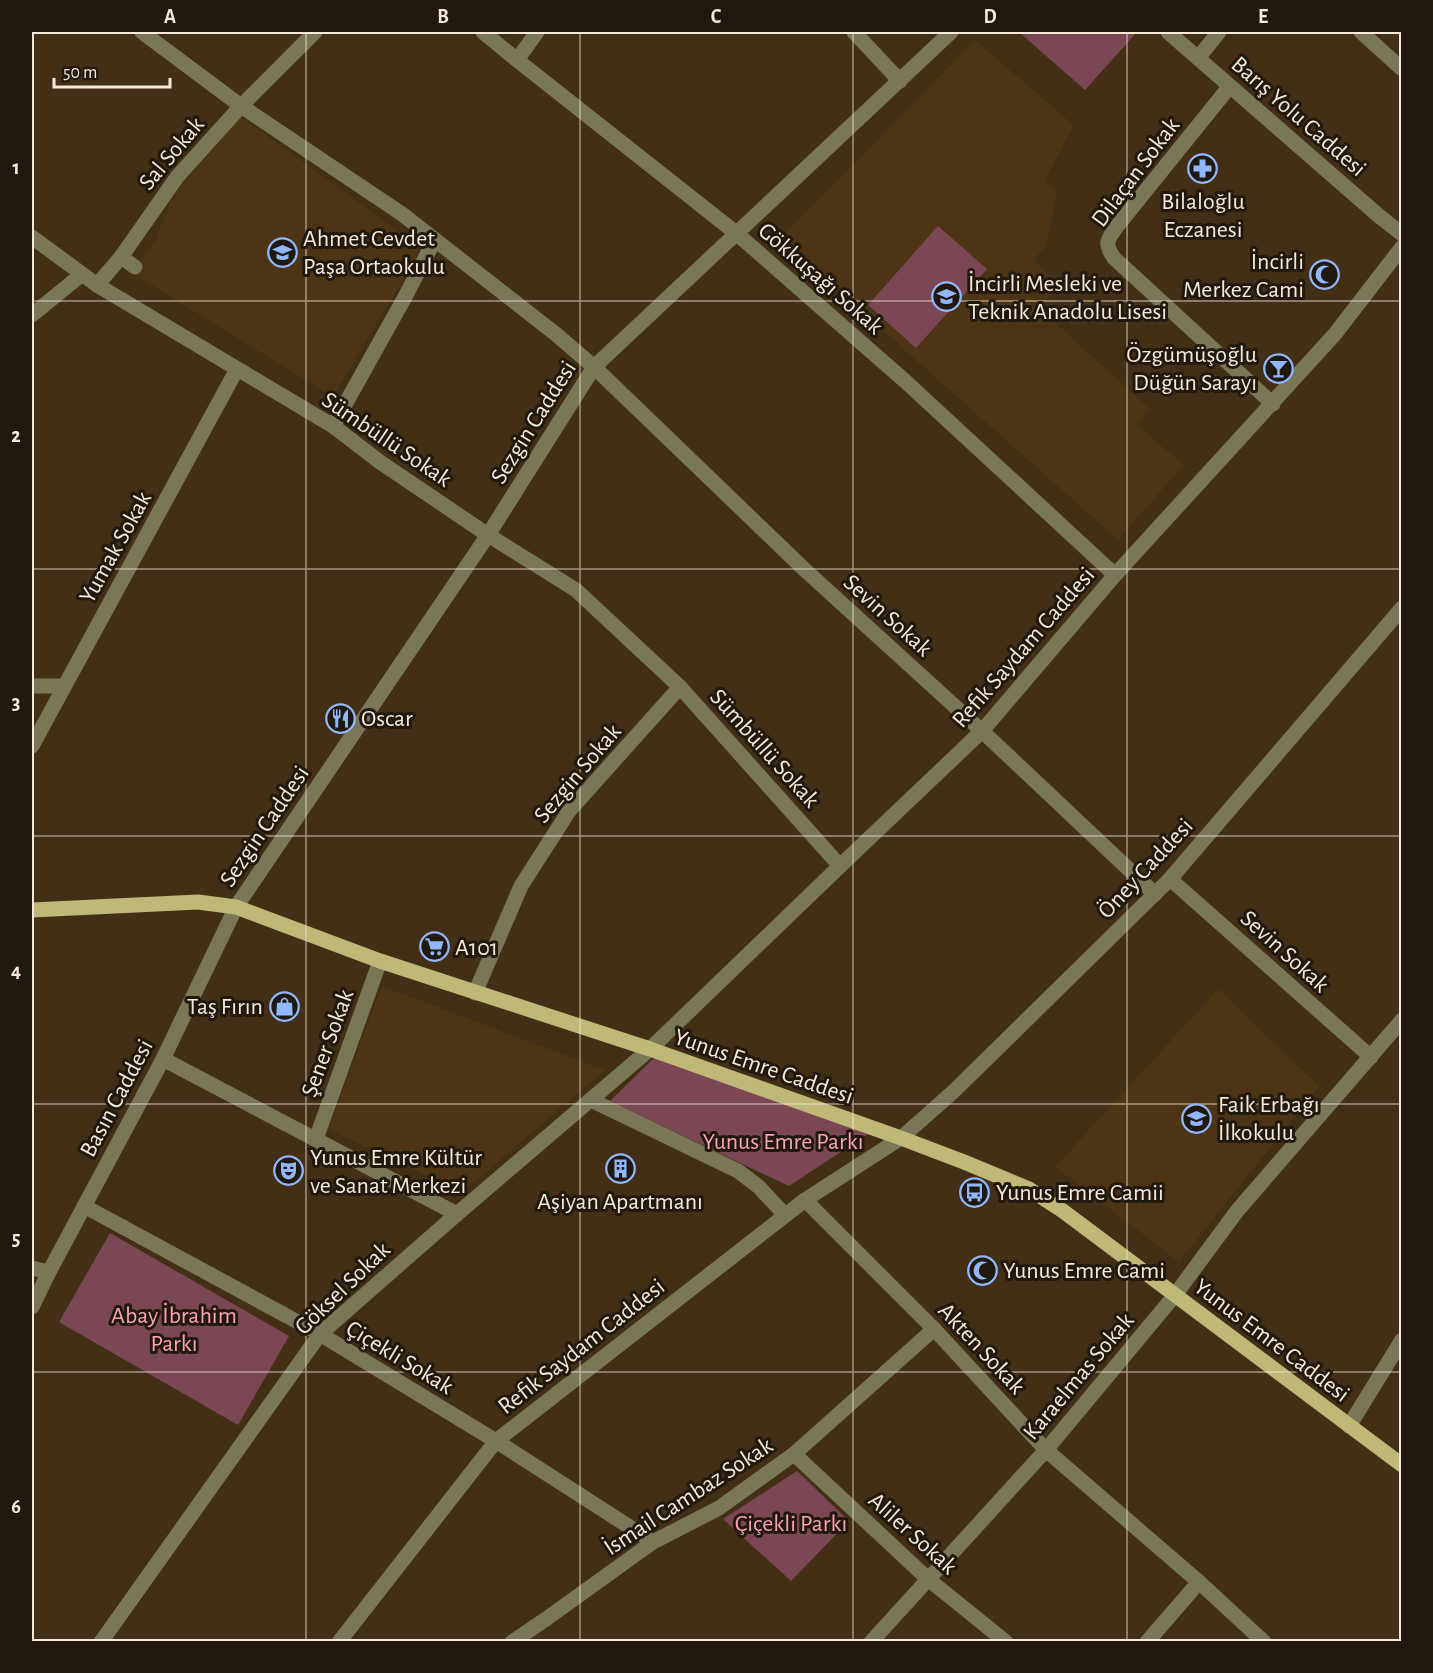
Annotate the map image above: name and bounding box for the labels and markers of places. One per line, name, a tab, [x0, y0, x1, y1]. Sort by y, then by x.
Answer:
pharmacy icon: Bilaloğlu Eczanesi	[1187, 152, 1219, 184]
place label: Bilaloğlu Eczanesi	[1161, 190, 1245, 242]
place label: Ahmet Cevdet Paşa Ortaokulu	[303, 227, 445, 279]
school or university icon: Ahmet Cevdet Paşa Ortaokulu	[266, 236, 298, 268]
place label: İncirli Merkez Cami	[1183, 249, 1304, 302]
mosque icon: İncirli Merkez Cami	[1309, 259, 1341, 291]
place label: İncirli Mesleki ve Teknik Anadolu Lisesi	[968, 271, 1167, 324]
school or university icon: İncirli Mesleki ve Teknik Anadolu Lisesi	[931, 281, 963, 313]
place label: Özgümüşoğlu Düğün Sarayı	[1126, 342, 1257, 395]
bar icon: Özgümüşoğlu Düğün Sarayı	[1262, 352, 1294, 384]
restaurant icon: Oscar	[324, 702, 356, 734]
place label: Oscar	[361, 707, 413, 731]
supermarket icon: A101	[418, 931, 450, 963]
place label: A101	[455, 936, 498, 960]
shop icon: Taş Fırın	[268, 990, 300, 1022]
place label: Taş Fırın	[187, 995, 263, 1019]
place label: Faik Erbağı İlkokulu	[1218, 1093, 1320, 1145]
school or university icon: Faik Erbağı İlkokulu	[1181, 1102, 1213, 1134]
place label: Yunus Emre Kültür ve Sanat Merkezi	[310, 1146, 482, 1198]
building icon: Aşiyan Apartmanı	[604, 1152, 636, 1184]
theatre icon: Yunus Emre Kültür ve Sanat Merkezi	[273, 1155, 305, 1187]
bus stop icon: Yunus Emre Camii	[959, 1176, 991, 1208]
place label: Yunus Emre Camii	[996, 1181, 1164, 1205]
place label: Aşiyan Apartmanı	[537, 1190, 703, 1214]
mosque icon: Yunus Emre Cami	[966, 1254, 998, 1286]
place label: Yunus Emre Cami	[1003, 1259, 1165, 1283]

